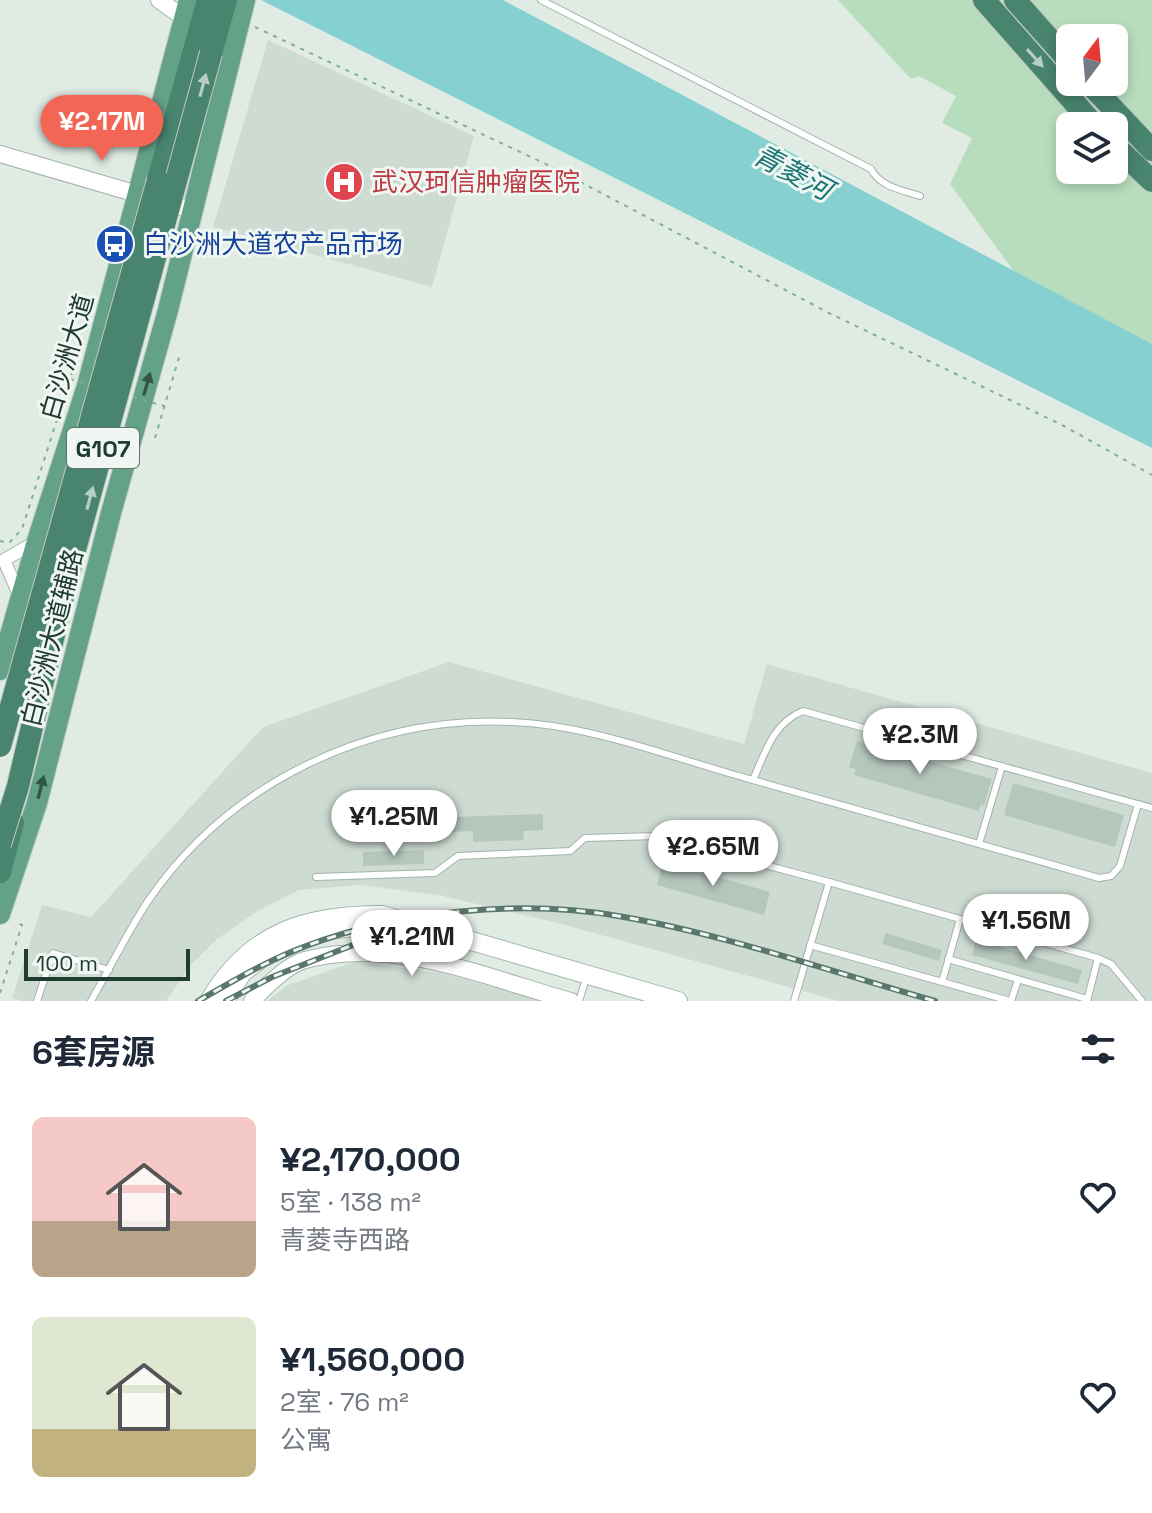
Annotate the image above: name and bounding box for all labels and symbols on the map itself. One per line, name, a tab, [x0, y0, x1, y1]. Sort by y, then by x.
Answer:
north arrow	[1056, 24, 1128, 96]
one-way arrow	[1026, 49, 1044, 68]
one-way arrow	[197, 72, 209, 97]
pin: ¥2.17M	[37, 95, 167, 163]
water label: 青菱河	[747, 136, 843, 210]
hospital icon: 武汉珂信肿瘤医院	[323, 161, 365, 203]
place label: 武汉珂信肿瘤医院	[372, 165, 580, 199]
bus stop icon: 白沙洲大道农产品市场	[94, 223, 136, 265]
place label: 白沙洲大道农产品市场	[143, 227, 403, 261]
street label: 白沙洲大道	[33, 290, 101, 424]
one-way arrow	[141, 371, 154, 395]
road number: G107	[67, 428, 139, 468]
one-way arrow	[84, 485, 96, 510]
street label: 白沙洲大道辅路	[13, 546, 91, 730]
pin: ¥2.3M	[864, 708, 976, 776]
one-way arrow	[35, 774, 47, 799]
pin: ¥1.25M	[329, 790, 459, 858]
pin: ¥2.65M	[648, 820, 778, 888]
pin: ¥1.56M	[961, 894, 1091, 962]
pin: ¥1.21M	[347, 910, 477, 978]
scale bar	[24, 945, 190, 981]

